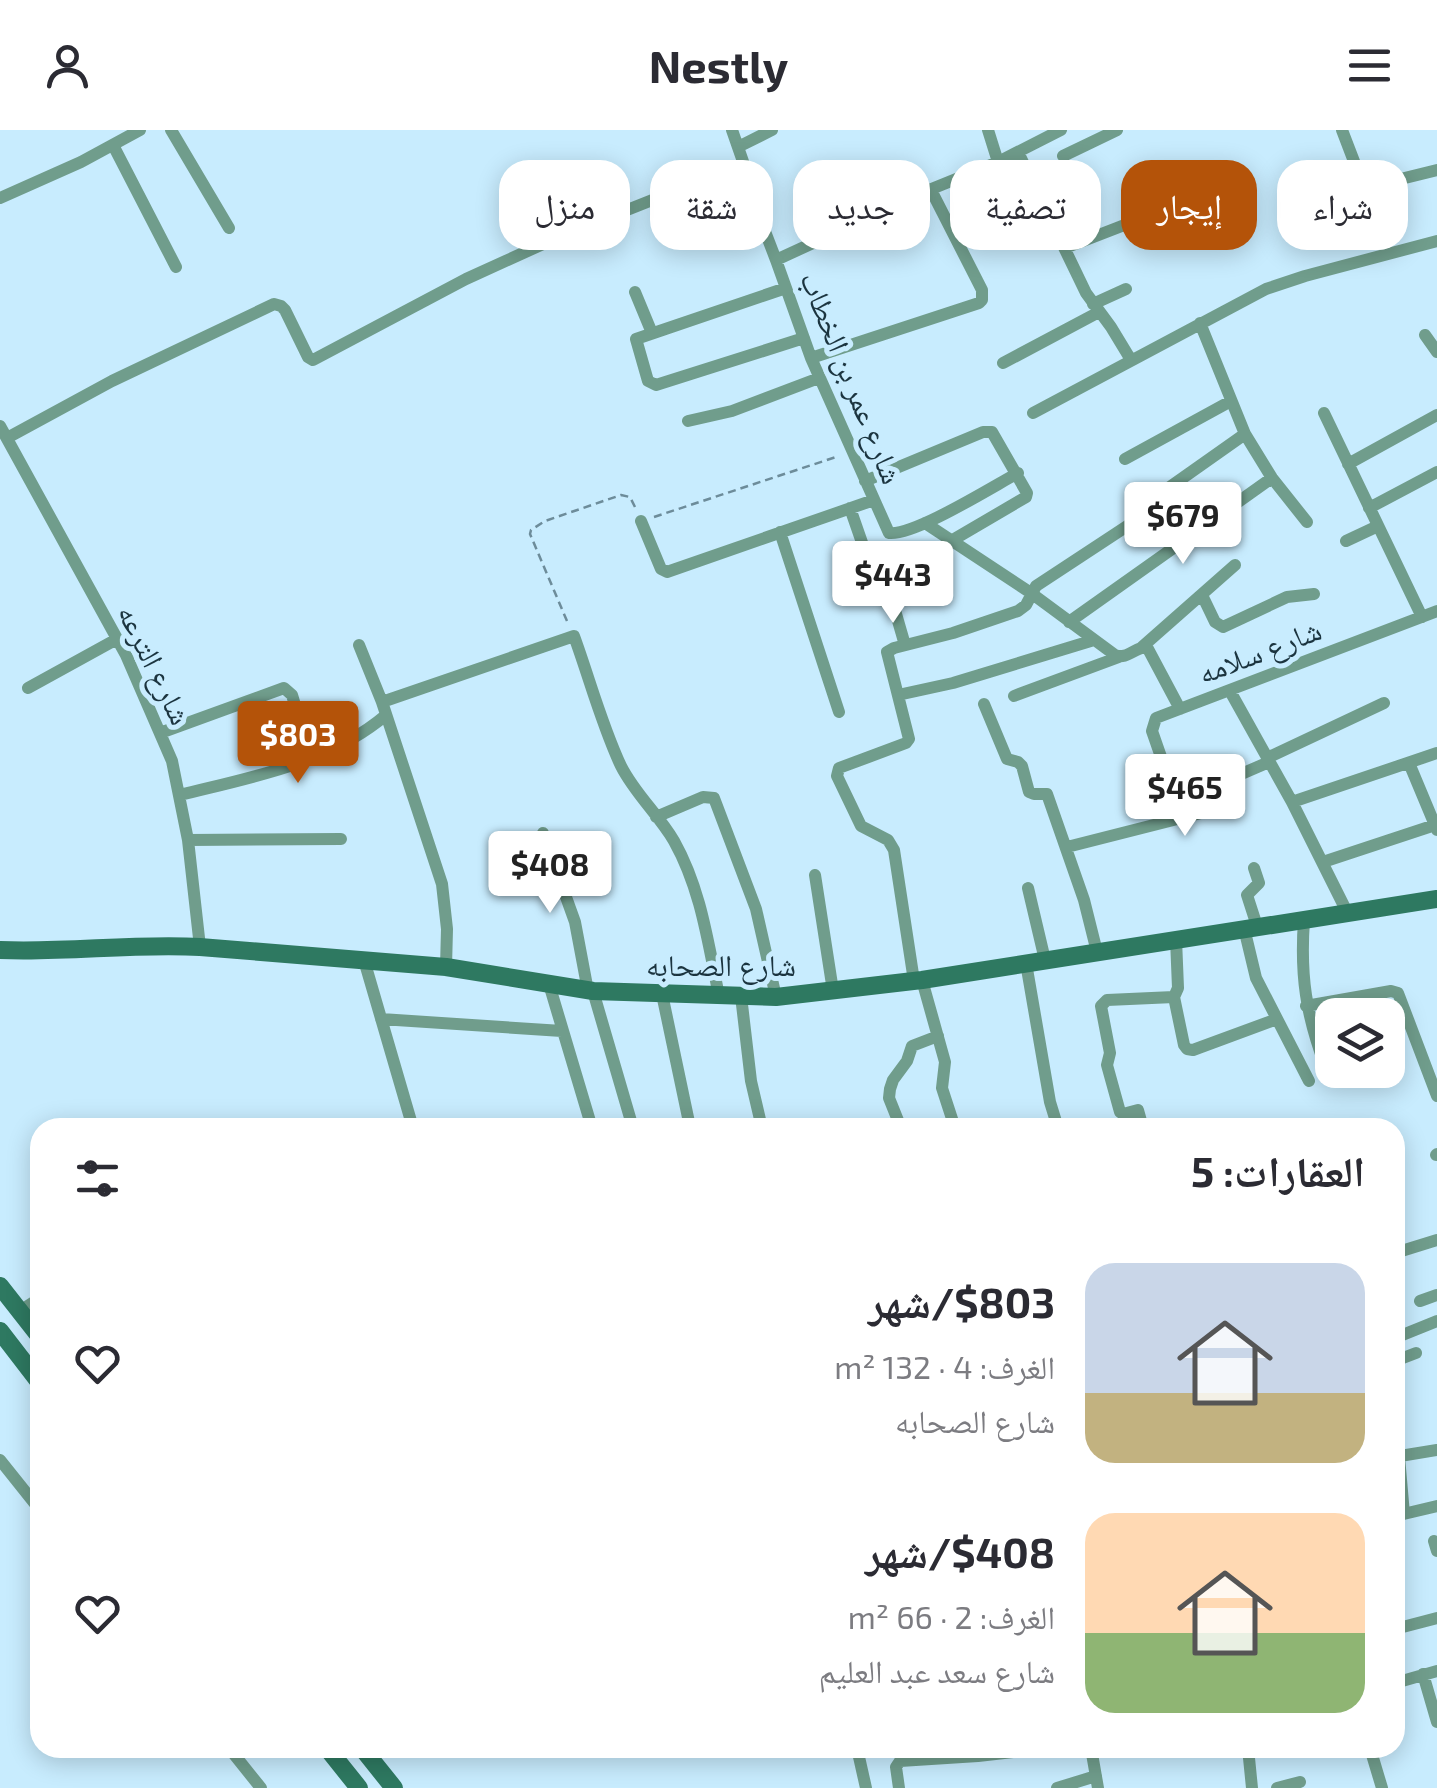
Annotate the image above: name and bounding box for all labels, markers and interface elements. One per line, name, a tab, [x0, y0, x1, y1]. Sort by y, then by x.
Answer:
icon: person	[40, 38, 95, 93]
text: Nestly	[649, 38, 788, 92]
icon: menu	[1342, 38, 1397, 93]
chip: منزل	[499, 160, 630, 250]
chip: شقة	[650, 160, 773, 250]
chip: جديد	[793, 160, 930, 250]
chip: تصفية	[950, 160, 1101, 250]
chip: إيجار	[1121, 160, 1257, 250]
chip: شراء	[1277, 160, 1408, 250]
street label: شارع عمر بن الخطاب	[791, 266, 912, 490]
pin: $679	[1124, 482, 1242, 567]
text: $679	[1146, 495, 1220, 533]
pin: $443	[834, 541, 952, 626]
text: $443	[854, 554, 932, 592]
street label: شارع الترعه	[109, 598, 200, 731]
street label: شارع سلامه	[1193, 610, 1327, 693]
pin: $803	[239, 701, 357, 786]
text: $803	[260, 714, 336, 752]
pin: $465	[1126, 754, 1244, 839]
text: $465	[1147, 767, 1223, 805]
pin: $408	[491, 831, 609, 916]
text: $408	[510, 844, 590, 882]
street label: شارع الصحابه	[646, 946, 796, 985]
map controls	[1315, 998, 1405, 1088]
button: layers	[1315, 998, 1405, 1088]
text: العقارات: 5	[1191, 1145, 1365, 1195]
icon: filters	[70, 1151, 125, 1206]
text: $803/شهر	[868, 1276, 1055, 1326]
icon: home	[1165, 1303, 1285, 1423]
icon: heart	[70, 1336, 125, 1391]
text: الغرف: 4 · 132 m²	[834, 1347, 1055, 1385]
text: شارع الصحابه	[895, 1401, 1055, 1439]
text: $408/شهر	[865, 1526, 1055, 1576]
icon: home	[1165, 1553, 1285, 1673]
icon: heart	[70, 1586, 125, 1641]
text: الغرف: 2 · 66 m²	[848, 1597, 1055, 1635]
text: شارع سعد عبد العليم	[819, 1651, 1055, 1689]

